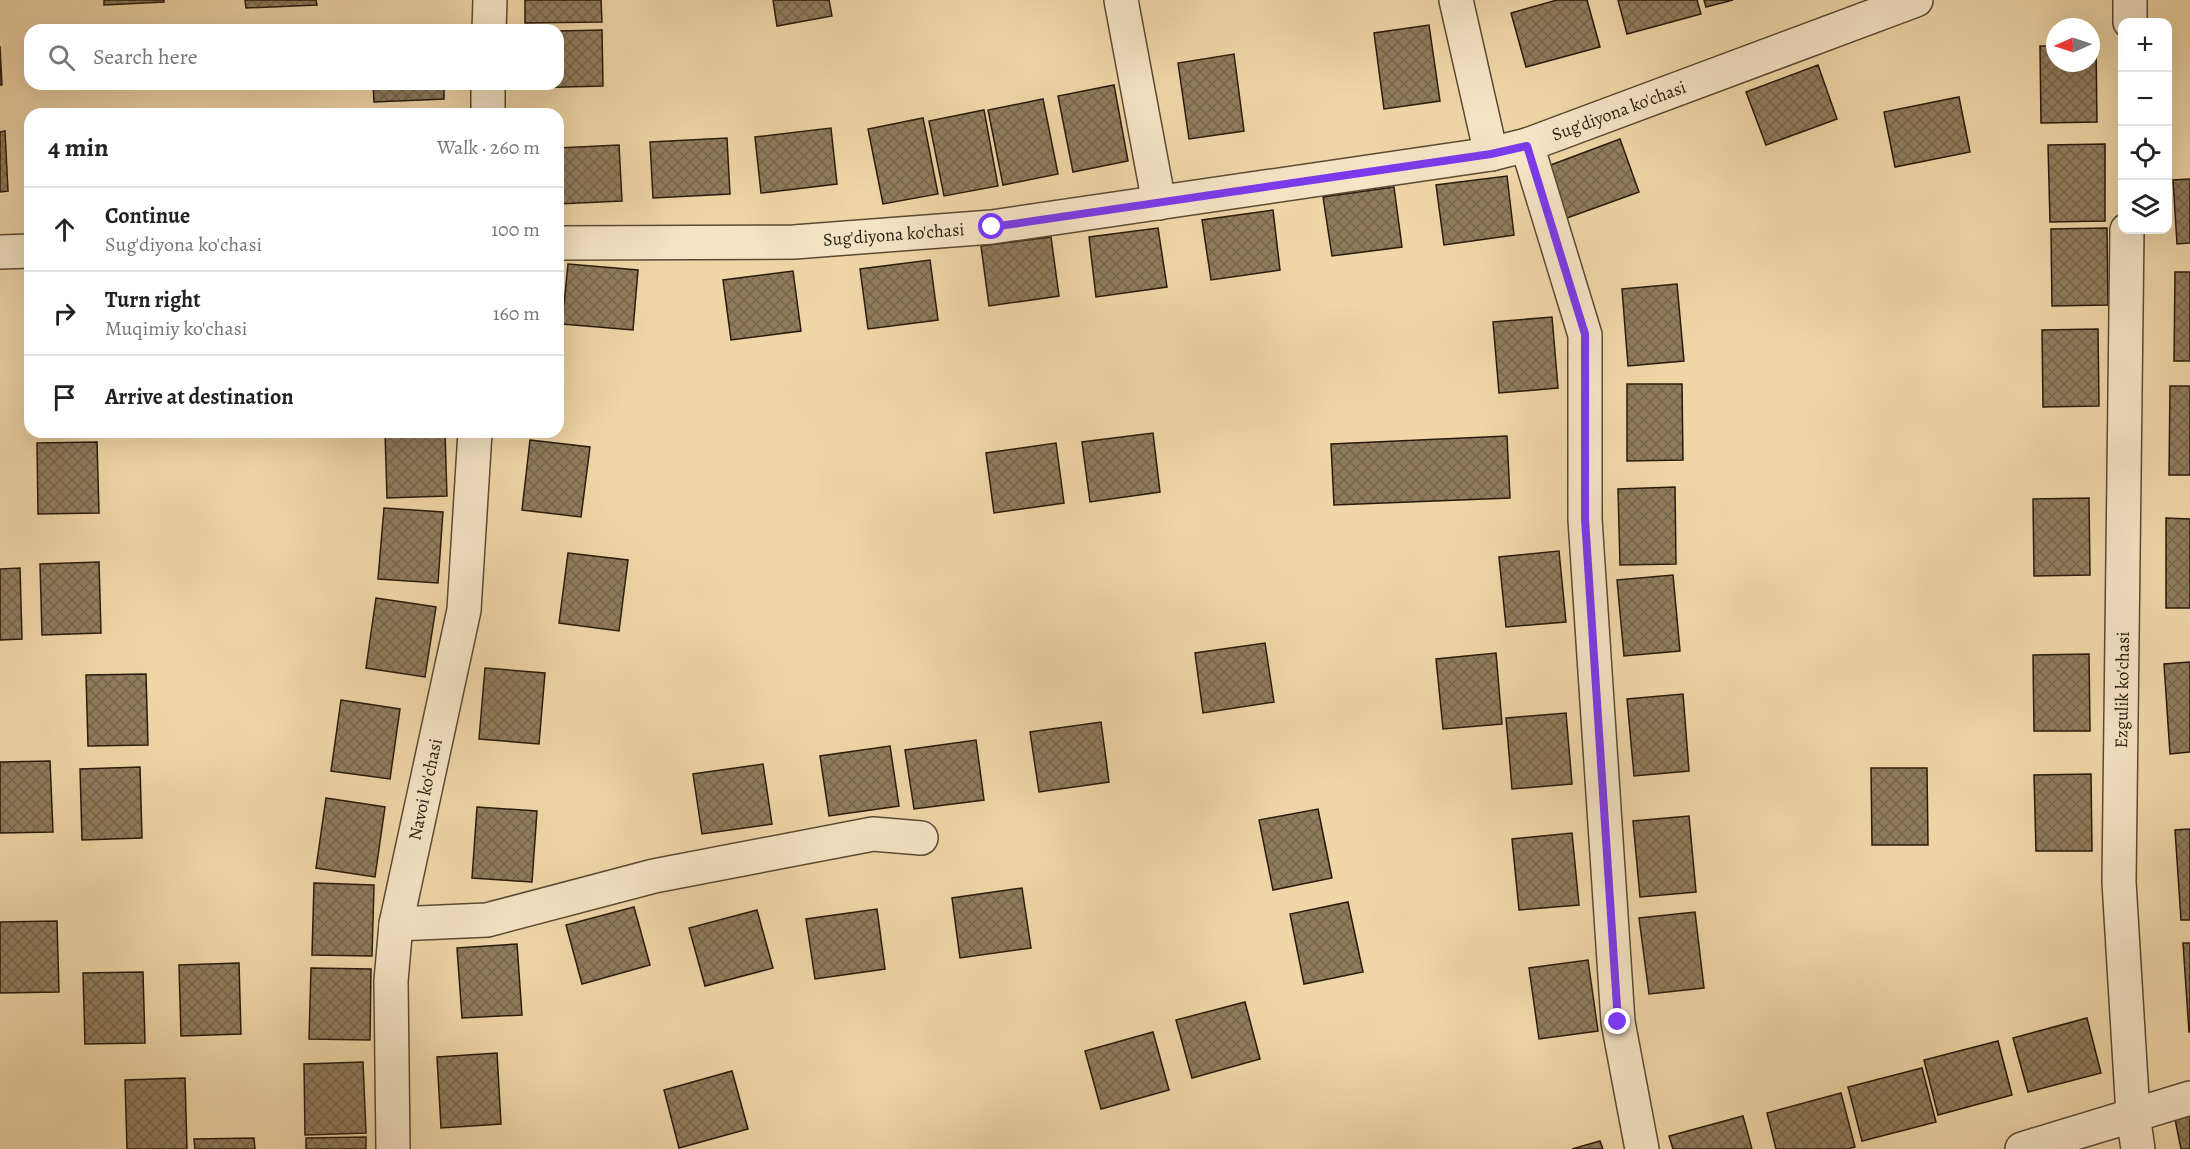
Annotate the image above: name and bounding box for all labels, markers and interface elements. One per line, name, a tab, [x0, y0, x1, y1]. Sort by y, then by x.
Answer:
north arrow	[2046, 18, 2100, 72]
map controls	[2118, 18, 2172, 234]
button: +	[2118, 18, 2172, 72]
search box	[24, 24, 564, 90]
icon: search	[45, 41, 78, 74]
text: Search here	[93, 42, 198, 72]
button: −	[2118, 72, 2172, 126]
street label: Sug'diyona ko'chasi	[1548, 75, 1689, 147]
button: locate	[2118, 126, 2172, 180]
text: 4 min	[48, 130, 109, 165]
text: Walk · 260 m	[437, 134, 540, 161]
button: layers	[2118, 180, 2172, 234]
text: Continue	[105, 201, 190, 231]
icon: ahead	[48, 213, 81, 246]
route start	[978, 213, 1004, 239]
text: 100 m	[491, 216, 540, 243]
street label: Sug'diyona ko'chasi	[822, 217, 965, 252]
text: Sug'diyona ko'chasi	[105, 231, 262, 258]
text: Turn right	[105, 285, 201, 315]
icon: right	[48, 297, 81, 330]
text: 160 m	[493, 300, 540, 327]
text: Muqimiy ko'chasi	[105, 315, 247, 342]
icon: arrive	[48, 381, 81, 414]
text: Arrive at destination	[105, 382, 294, 412]
street label: Ezgulik ko'chasi	[2109, 631, 2135, 749]
street label: Navoi ko'chasi	[402, 736, 448, 843]
route end	[1604, 1008, 1630, 1034]

